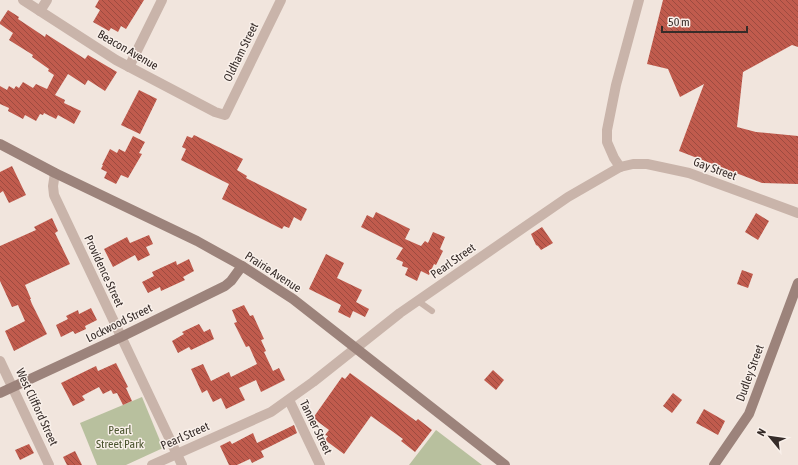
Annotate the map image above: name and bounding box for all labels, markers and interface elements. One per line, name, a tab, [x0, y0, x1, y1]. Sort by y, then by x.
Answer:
scale bar	[662, 8, 747, 34]
text: 50 m	[668, 15, 690, 29]
street label: Oldham Street	[221, 20, 262, 84]
street label: Beacon Avenue	[95, 27, 161, 73]
street label: Gay Street	[692, 155, 739, 183]
street label: Providence Street	[81, 233, 127, 310]
street label: Pearl Street	[428, 240, 479, 281]
street label: Prairie Avenue	[242, 249, 304, 295]
street label: Lockwood Street	[84, 301, 155, 345]
street label: Dudley Street	[733, 342, 767, 403]
street label: West Clifford Street	[13, 366, 61, 448]
street label: Tanner Street	[297, 398, 335, 457]
north arrow	[750, 417, 790, 457]
street label: Pearl Street	[159, 419, 212, 453]
park label: Pearl Street Park	[96, 423, 145, 451]
text: N	[754, 426, 768, 438]

